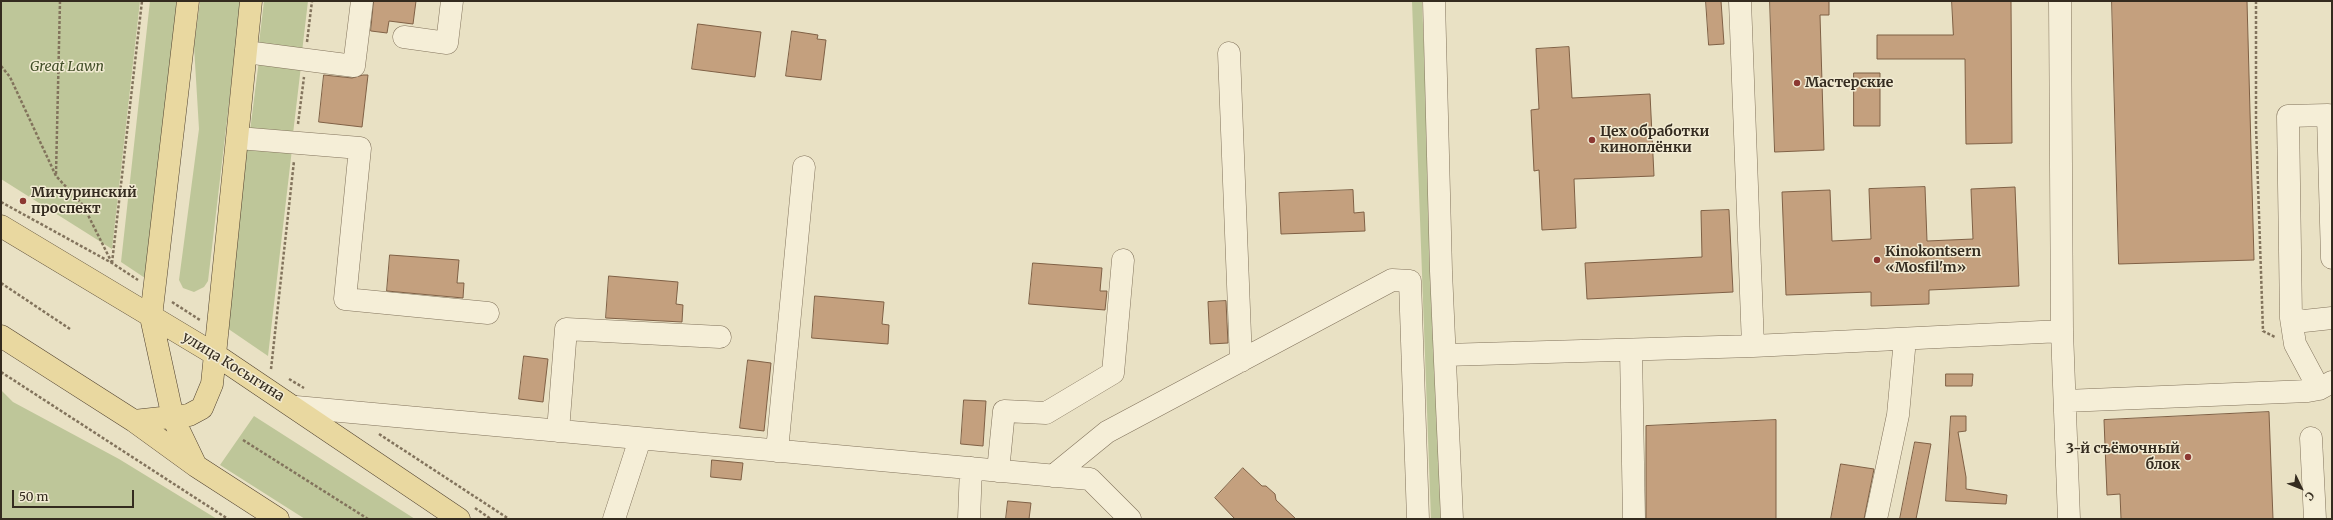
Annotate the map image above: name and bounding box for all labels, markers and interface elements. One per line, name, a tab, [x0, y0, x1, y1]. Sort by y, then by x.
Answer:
park label: Great Lawn	[30, 59, 104, 75]
place label: Мастерские	[1805, 75, 1893, 91]
marker: Мастерские	[1792, 78, 1802, 88]
place label: Цех обработки киноплёнки	[1600, 124, 1709, 156]
marker: Цех обработки киноплёнки	[1587, 135, 1597, 145]
place label: Мичуринский проспект	[31, 185, 137, 218]
marker: Мичуринский проспект	[18, 196, 28, 206]
place label: Kinokontsern «Mosfil'm»	[1885, 244, 1981, 276]
marker: Kinokontsern «Mosfil'm»	[1872, 255, 1882, 265]
street label: улица Косыгина	[179, 329, 287, 405]
place label: 3-й съёмочный блок	[2066, 441, 2180, 474]
marker: 3-й съёмочный блок	[2183, 452, 2193, 462]
north arrow	[2281, 468, 2321, 508]
scale bar	[14, 482, 136, 508]
text: 50 m	[19, 489, 48, 504]
text: С	[2302, 489, 2317, 504]

